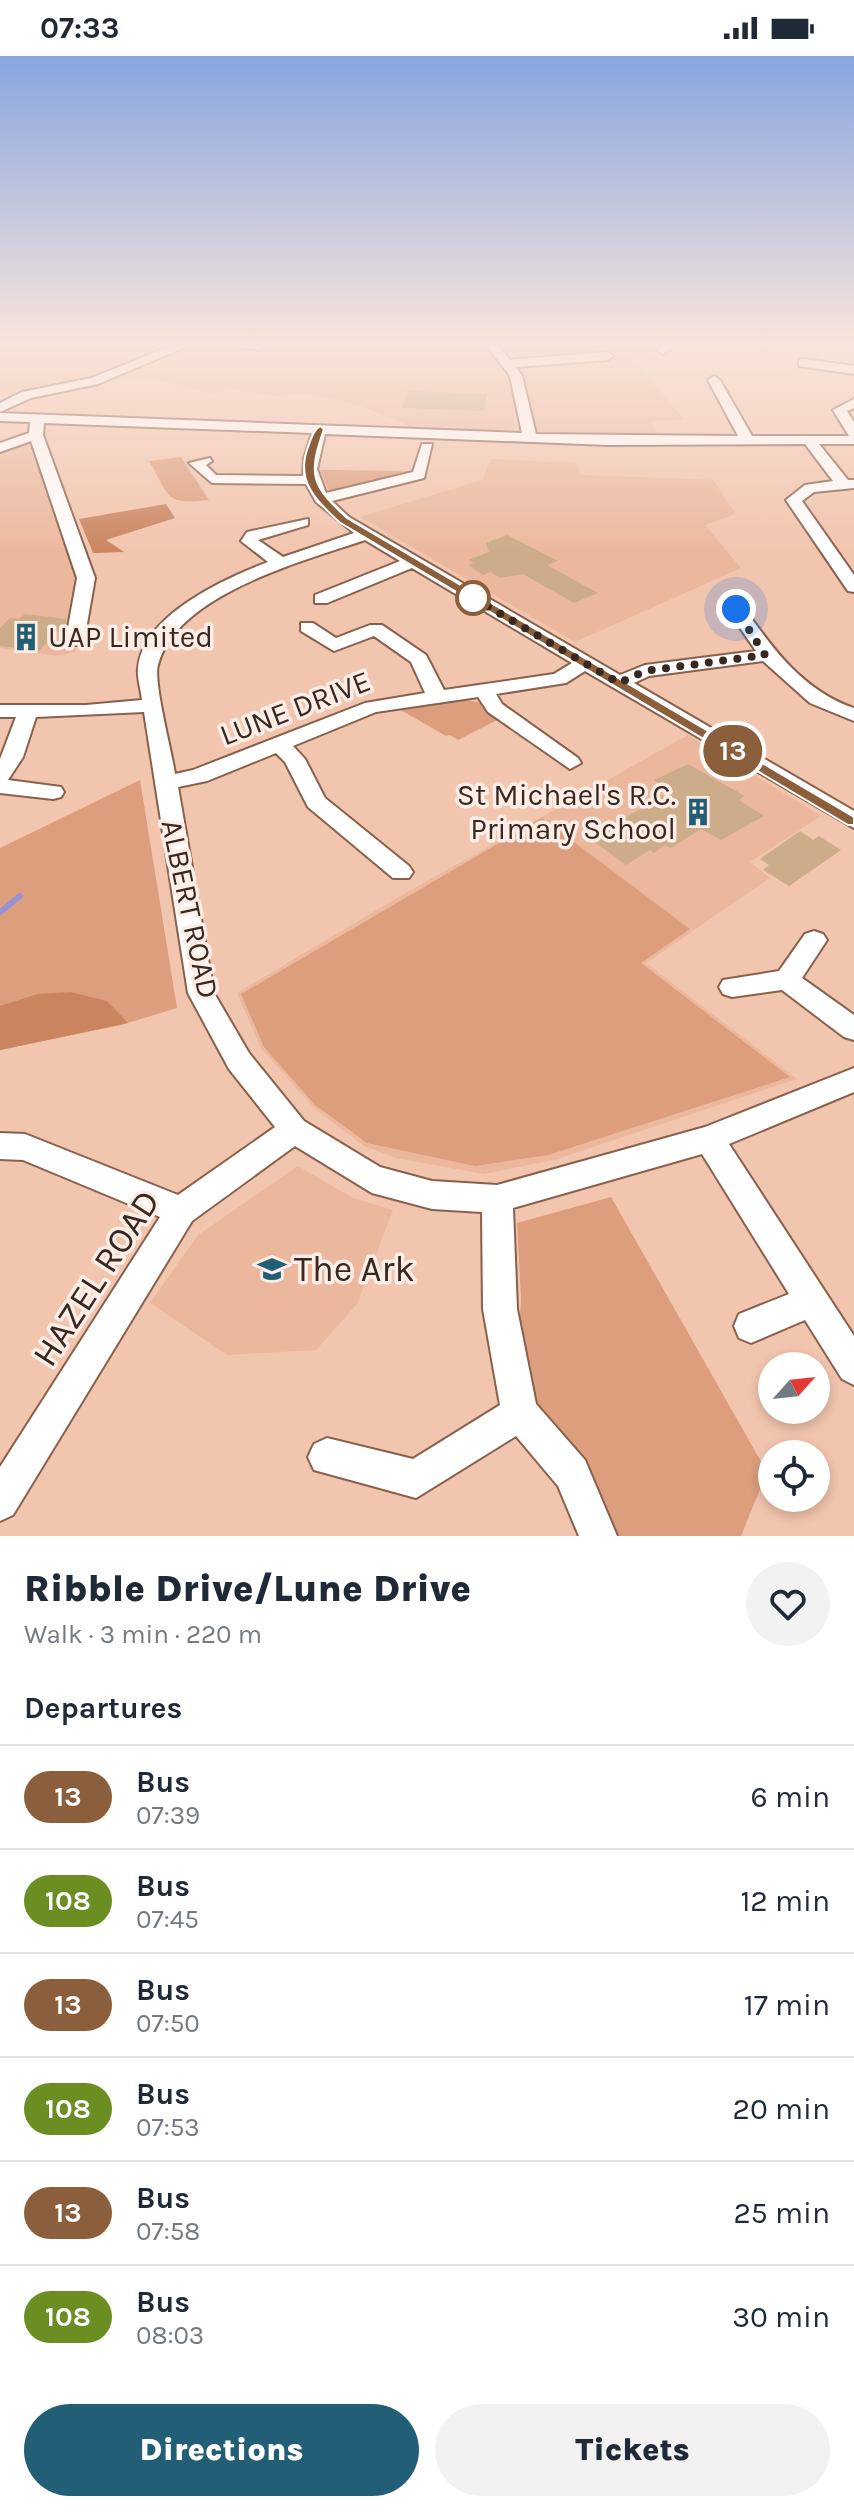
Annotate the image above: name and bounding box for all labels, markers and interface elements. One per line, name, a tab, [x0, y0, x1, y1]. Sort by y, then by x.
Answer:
text: 07:33	[40, 10, 119, 46]
unlabelled marker	[456, 581, 490, 615]
your location	[716, 589, 756, 629]
place label: UAP Limited	[48, 619, 213, 655]
building icon: UAP Limited	[11, 622, 41, 652]
street label: LUNE DRIVE	[215, 663, 375, 753]
line badge: 13	[697, 725, 769, 777]
text: 13	[719, 734, 747, 767]
place label: St Michael's R.C. Primary School	[457, 777, 676, 847]
building icon: St Michael's R.C. Primary School	[683, 797, 713, 827]
street label: ALBERT ROAD	[153, 816, 227, 1002]
street label: HAZEL ROAD	[24, 1182, 168, 1374]
place label: The Ark	[294, 1248, 415, 1290]
school or university icon: The Ark	[257, 1254, 287, 1284]
north arrow	[758, 1352, 830, 1424]
map controls	[758, 1352, 830, 1512]
button: locate	[758, 1440, 830, 1512]
button: heart	[746, 1562, 830, 1646]
text: Ribble Drive/Lune Drive	[24, 1566, 471, 1611]
text: Walk · 3 min · 220 m	[24, 1619, 262, 1650]
text: Departures	[24, 1690, 182, 1726]
text: Bus	[136, 1764, 190, 1800]
text: 6 min	[751, 1779, 830, 1815]
text: 13	[54, 1780, 82, 1813]
text: 07:39	[136, 1800, 200, 1831]
text: Bus	[136, 1868, 190, 1904]
text: 12 min	[740, 1883, 830, 1919]
text: 108	[45, 1884, 91, 1917]
text: 07:45	[136, 1904, 199, 1935]
text: Bus	[136, 1972, 190, 2008]
text: 17 min	[744, 1987, 830, 2023]
text: 13	[54, 1988, 82, 2021]
text: 07:50	[136, 2008, 200, 2039]
text: Bus	[136, 2076, 190, 2112]
text: 20 min	[733, 2091, 830, 2127]
text: 108	[45, 2092, 91, 2125]
text: 07:53	[136, 2112, 200, 2143]
text: Bus	[136, 2180, 190, 2216]
text: 25 min	[733, 2195, 830, 2231]
text: 13	[54, 2196, 82, 2229]
text: 07:58	[136, 2216, 200, 2247]
text: Bus	[136, 2284, 190, 2320]
text: 30 min	[732, 2299, 830, 2335]
text: 108	[45, 2300, 91, 2333]
text: 08:03	[136, 2320, 204, 2351]
button: Directions	[24, 2404, 419, 2496]
button: Tickets	[435, 2404, 830, 2496]

